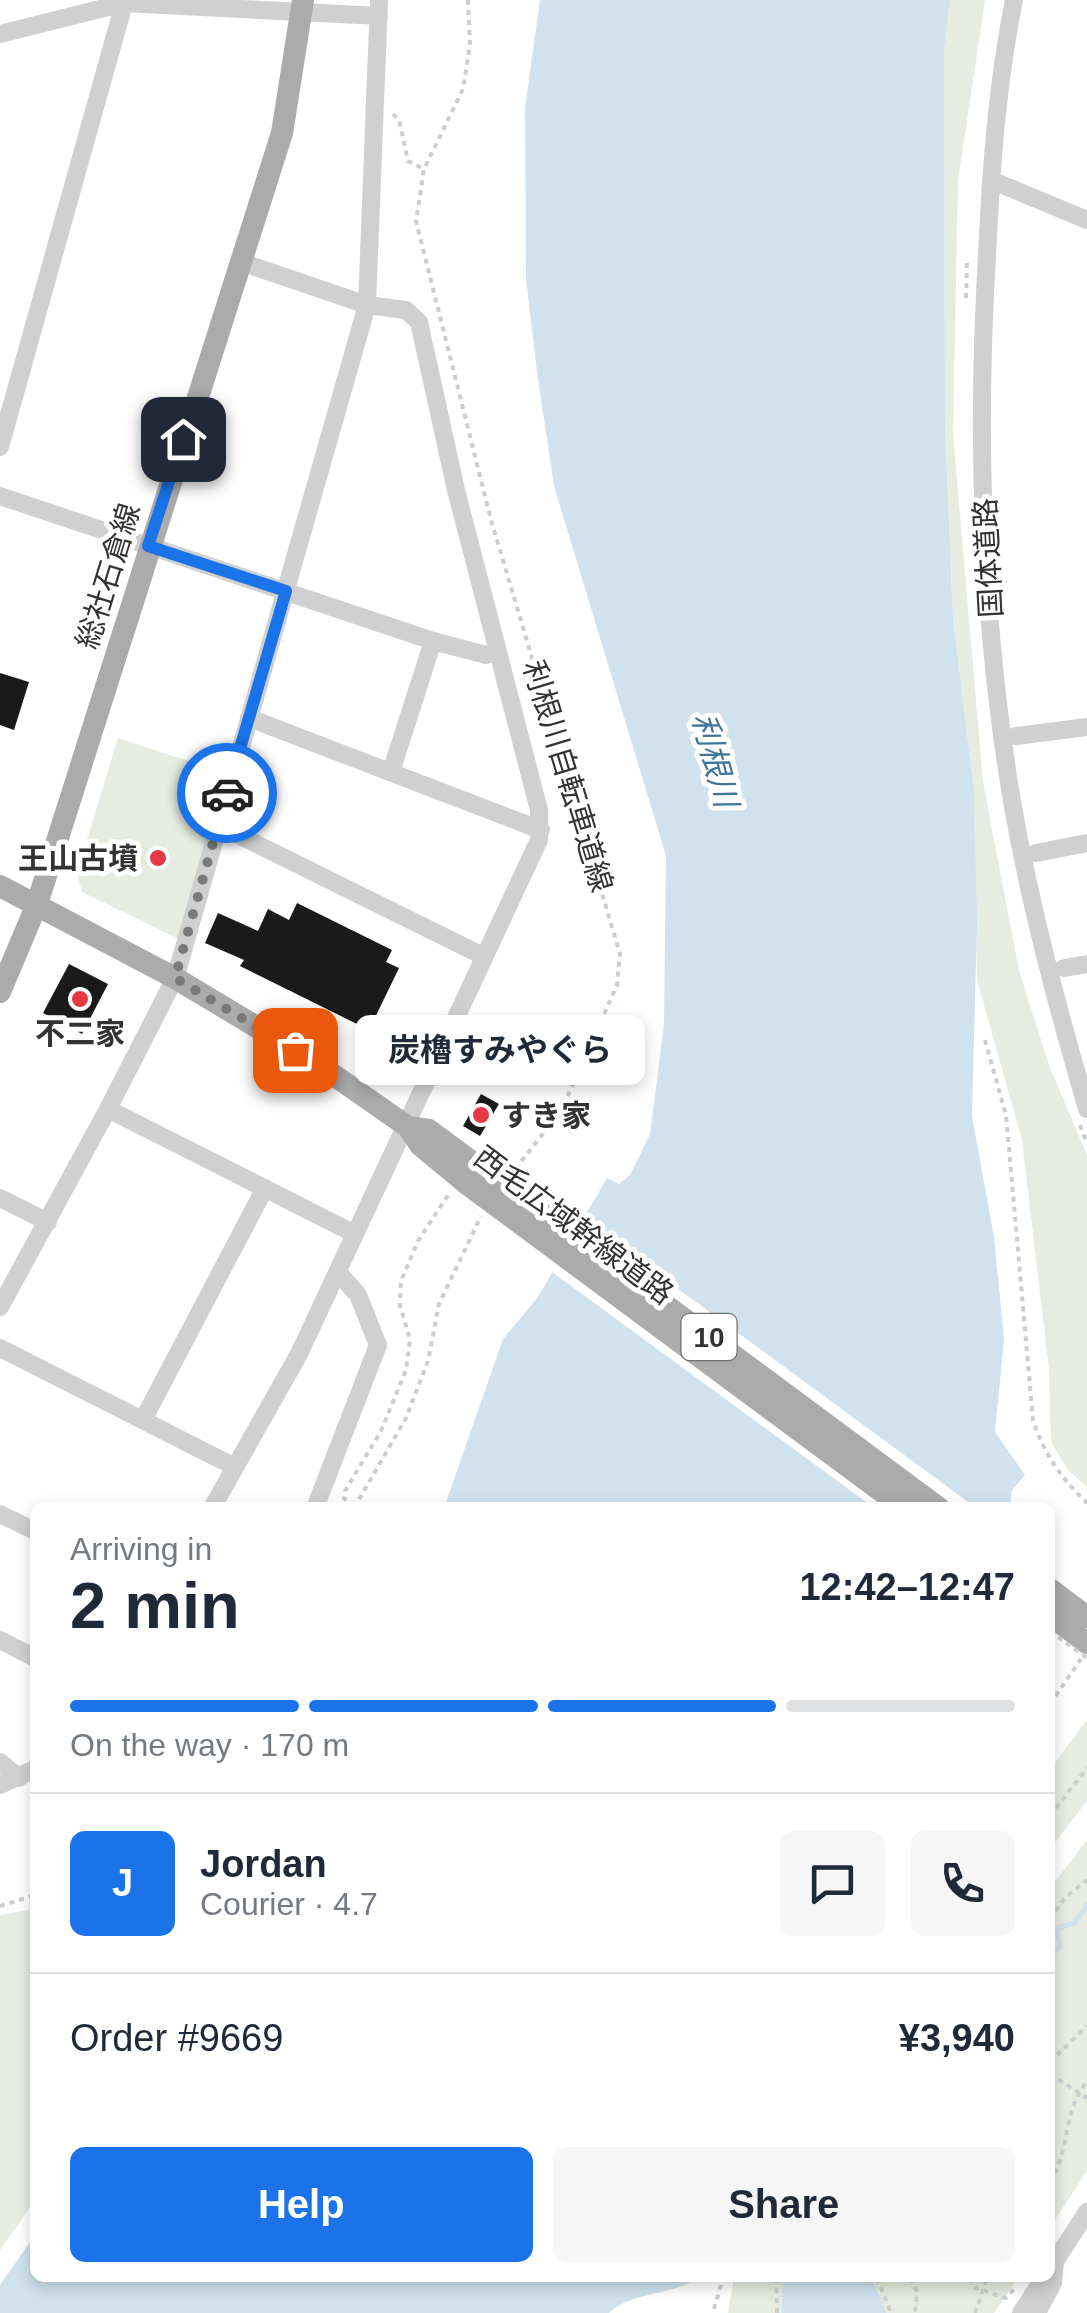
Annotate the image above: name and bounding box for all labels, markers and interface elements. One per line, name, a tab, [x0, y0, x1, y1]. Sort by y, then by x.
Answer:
pin	[141, 397, 226, 482]
icon: home	[156, 412, 211, 467]
street label: 国体道路	[968, 497, 1008, 619]
street label: 総社石倉線	[70, 499, 146, 653]
street label: 利根川自転車道線	[517, 656, 619, 896]
water label: 利根川	[685, 709, 746, 814]
courier	[177, 743, 277, 843]
icon: car	[200, 766, 255, 821]
place label: 王山古墳	[18, 842, 138, 875]
marker: 王山古墳	[147, 847, 169, 869]
marker: 不二家	[69, 988, 91, 1010]
pin	[253, 1008, 338, 1093]
callout: 炭櫓すみやぐら	[355, 1015, 645, 1085]
place label: 不二家	[35, 1017, 125, 1050]
icon: bag	[268, 1023, 323, 1078]
text: 炭櫓すみやぐら	[388, 1032, 612, 1068]
place label: すき家	[501, 1099, 591, 1132]
marker: すき家	[470, 1104, 492, 1126]
street label: 西毛広域幹線道路	[468, 1140, 680, 1310]
road number: 10	[682, 1314, 736, 1360]
text: Arriving in	[70, 1531, 212, 1567]
text: 12:42–12:47	[799, 1566, 1015, 1608]
text: 2 min	[70, 1569, 240, 1642]
text: On the way · 170 m	[70, 1727, 349, 1763]
button: chat	[780, 1831, 885, 1936]
button: phone	[910, 1831, 1015, 1936]
text: Jordan	[200, 1843, 327, 1885]
text: J	[112, 1862, 133, 1904]
text: Courier · 4.7	[200, 1886, 378, 1922]
text: Order #9669	[70, 2017, 283, 2059]
text: ¥3,940	[899, 2017, 1015, 2059]
button: Help	[70, 2147, 533, 2262]
button: Share	[553, 2147, 1015, 2262]

